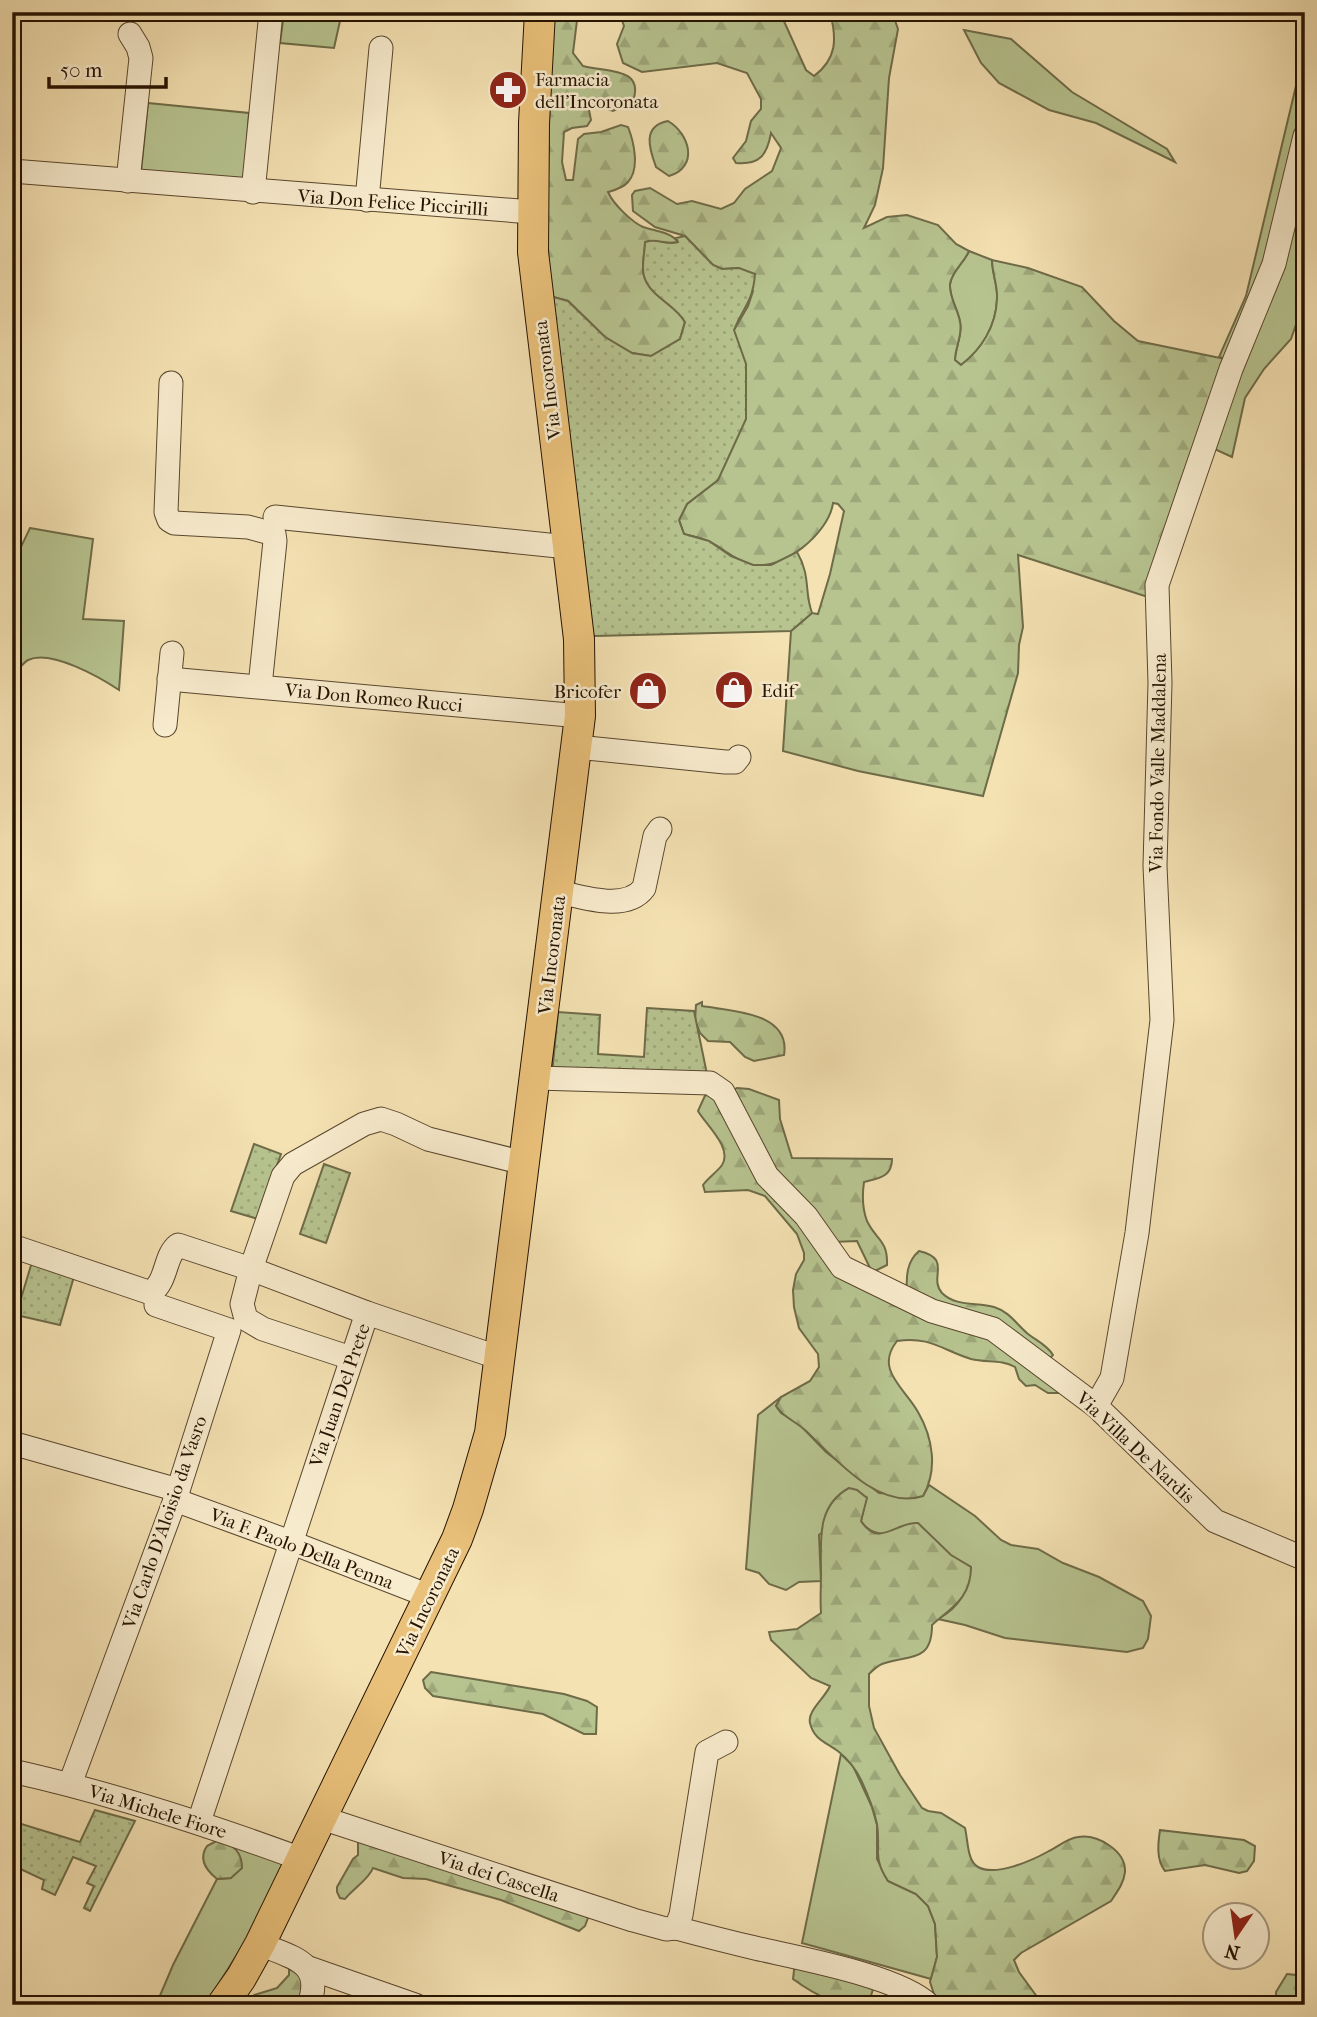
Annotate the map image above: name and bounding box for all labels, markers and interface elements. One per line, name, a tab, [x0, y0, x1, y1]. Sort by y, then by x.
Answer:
scale bar	[49, 46, 166, 90]
text: 50 m	[60, 58, 103, 82]
pharmacy icon: Farmacia dell'Incoronata	[487, 69, 529, 111]
place label: Farmacia dell'Incoronata	[535, 69, 659, 113]
street label: Via Don Felice Piccirilli	[296, 185, 489, 221]
street label: Via Incoronata	[530, 319, 566, 442]
street label: Via Fondo Valle Maddalena	[1145, 653, 1171, 874]
shop icon: Edif	[713, 669, 755, 711]
shop icon: Bricofer	[627, 670, 669, 712]
street label: Via Don Romeo Rucci	[283, 679, 464, 717]
place label: Edif	[761, 680, 799, 702]
place label: Bricofer	[554, 681, 622, 703]
street label: Via Incoronata	[534, 894, 570, 1017]
street label: Via Juan Del Prete	[305, 1321, 375, 1471]
street label: Via Villa De Nardis	[1071, 1387, 1199, 1508]
street label: Via Carlo D'Aloisio da Vasro	[118, 1413, 212, 1632]
street label: Via F. Paolo Della Penna	[206, 1503, 397, 1594]
street label: Via Incoronata	[391, 1544, 464, 1662]
street label: Via Michele Fiore	[85, 1780, 229, 1843]
street label: Via dei Cascella	[435, 1847, 562, 1907]
north arrow	[1202, 1902, 1272, 1972]
text: N	[1222, 1939, 1242, 1964]

